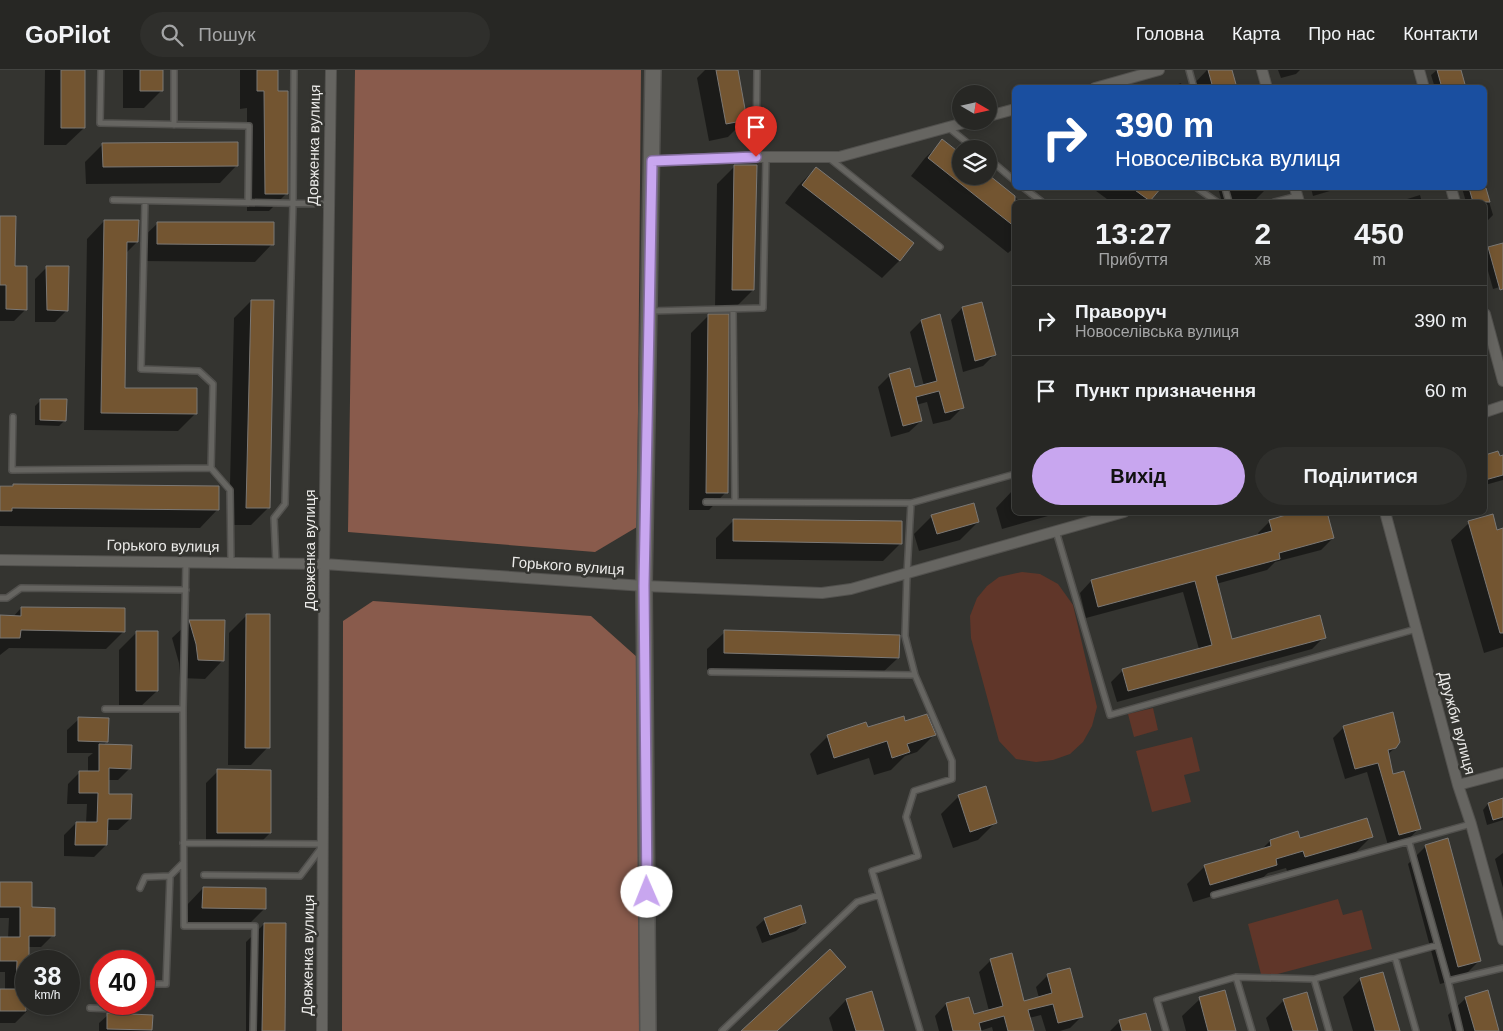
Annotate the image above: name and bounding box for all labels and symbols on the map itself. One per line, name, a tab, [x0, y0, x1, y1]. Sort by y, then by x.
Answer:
street label: Довженка вулиця	[304, 84, 323, 206]
north arrow	[952, 85, 998, 130]
pin	[735, 106, 777, 157]
street label: Довженка вулиця	[301, 489, 318, 611]
street label: Горького вулиця	[106, 536, 220, 555]
street label: Горького вулиця	[511, 553, 625, 578]
street label: Дружби вулиця	[1436, 669, 1479, 776]
position arrow	[620, 865, 672, 917]
street label: Довженка вулиця	[298, 894, 317, 1016]
speed limit sign: 40	[90, 950, 155, 1015]

